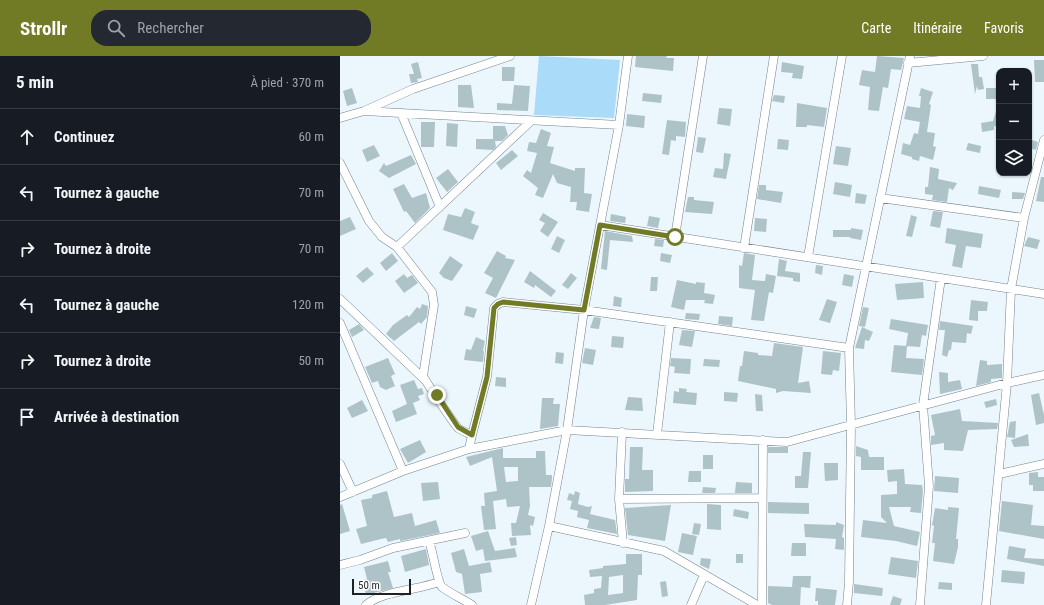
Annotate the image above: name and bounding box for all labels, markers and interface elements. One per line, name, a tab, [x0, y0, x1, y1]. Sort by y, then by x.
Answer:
search box	[91, 10, 371, 46]
text: Strollr	[20, 17, 67, 40]
icon: search	[105, 17, 127, 39]
text: Rechercher	[137, 19, 204, 37]
text: Carte	[861, 20, 891, 36]
text: Itinéraire	[913, 20, 962, 36]
text: Favoris	[984, 20, 1024, 36]
map controls	[996, 68, 1032, 176]
button: +	[996, 68, 1032, 104]
text: 5 min	[16, 72, 54, 92]
text: À pied · 370 m	[250, 75, 324, 90]
button: −	[996, 104, 1032, 140]
icon: ahead	[16, 126, 38, 148]
text: Continuez	[54, 128, 115, 146]
text: 60 m	[298, 129, 324, 144]
button: layers	[996, 140, 1032, 176]
icon: left	[16, 182, 38, 204]
text: Tournez à gauche	[54, 184, 159, 202]
text: 70 m	[298, 185, 324, 200]
route start	[666, 228, 684, 246]
icon: right	[16, 238, 38, 260]
text: Tournez à droite	[54, 240, 151, 258]
text: 70 m	[298, 241, 324, 256]
icon: left	[16, 294, 38, 316]
text: Tournez à gauche	[54, 296, 159, 314]
text: 120 m	[292, 297, 324, 312]
icon: right	[16, 350, 38, 372]
text: Tournez à droite	[54, 352, 151, 370]
text: 50 m	[298, 353, 324, 368]
route end	[428, 386, 446, 404]
icon: arrive	[16, 406, 38, 428]
text: Arrivée à destination	[54, 408, 179, 426]
scale bar	[352, 577, 411, 596]
text: 50 m	[358, 579, 380, 592]

